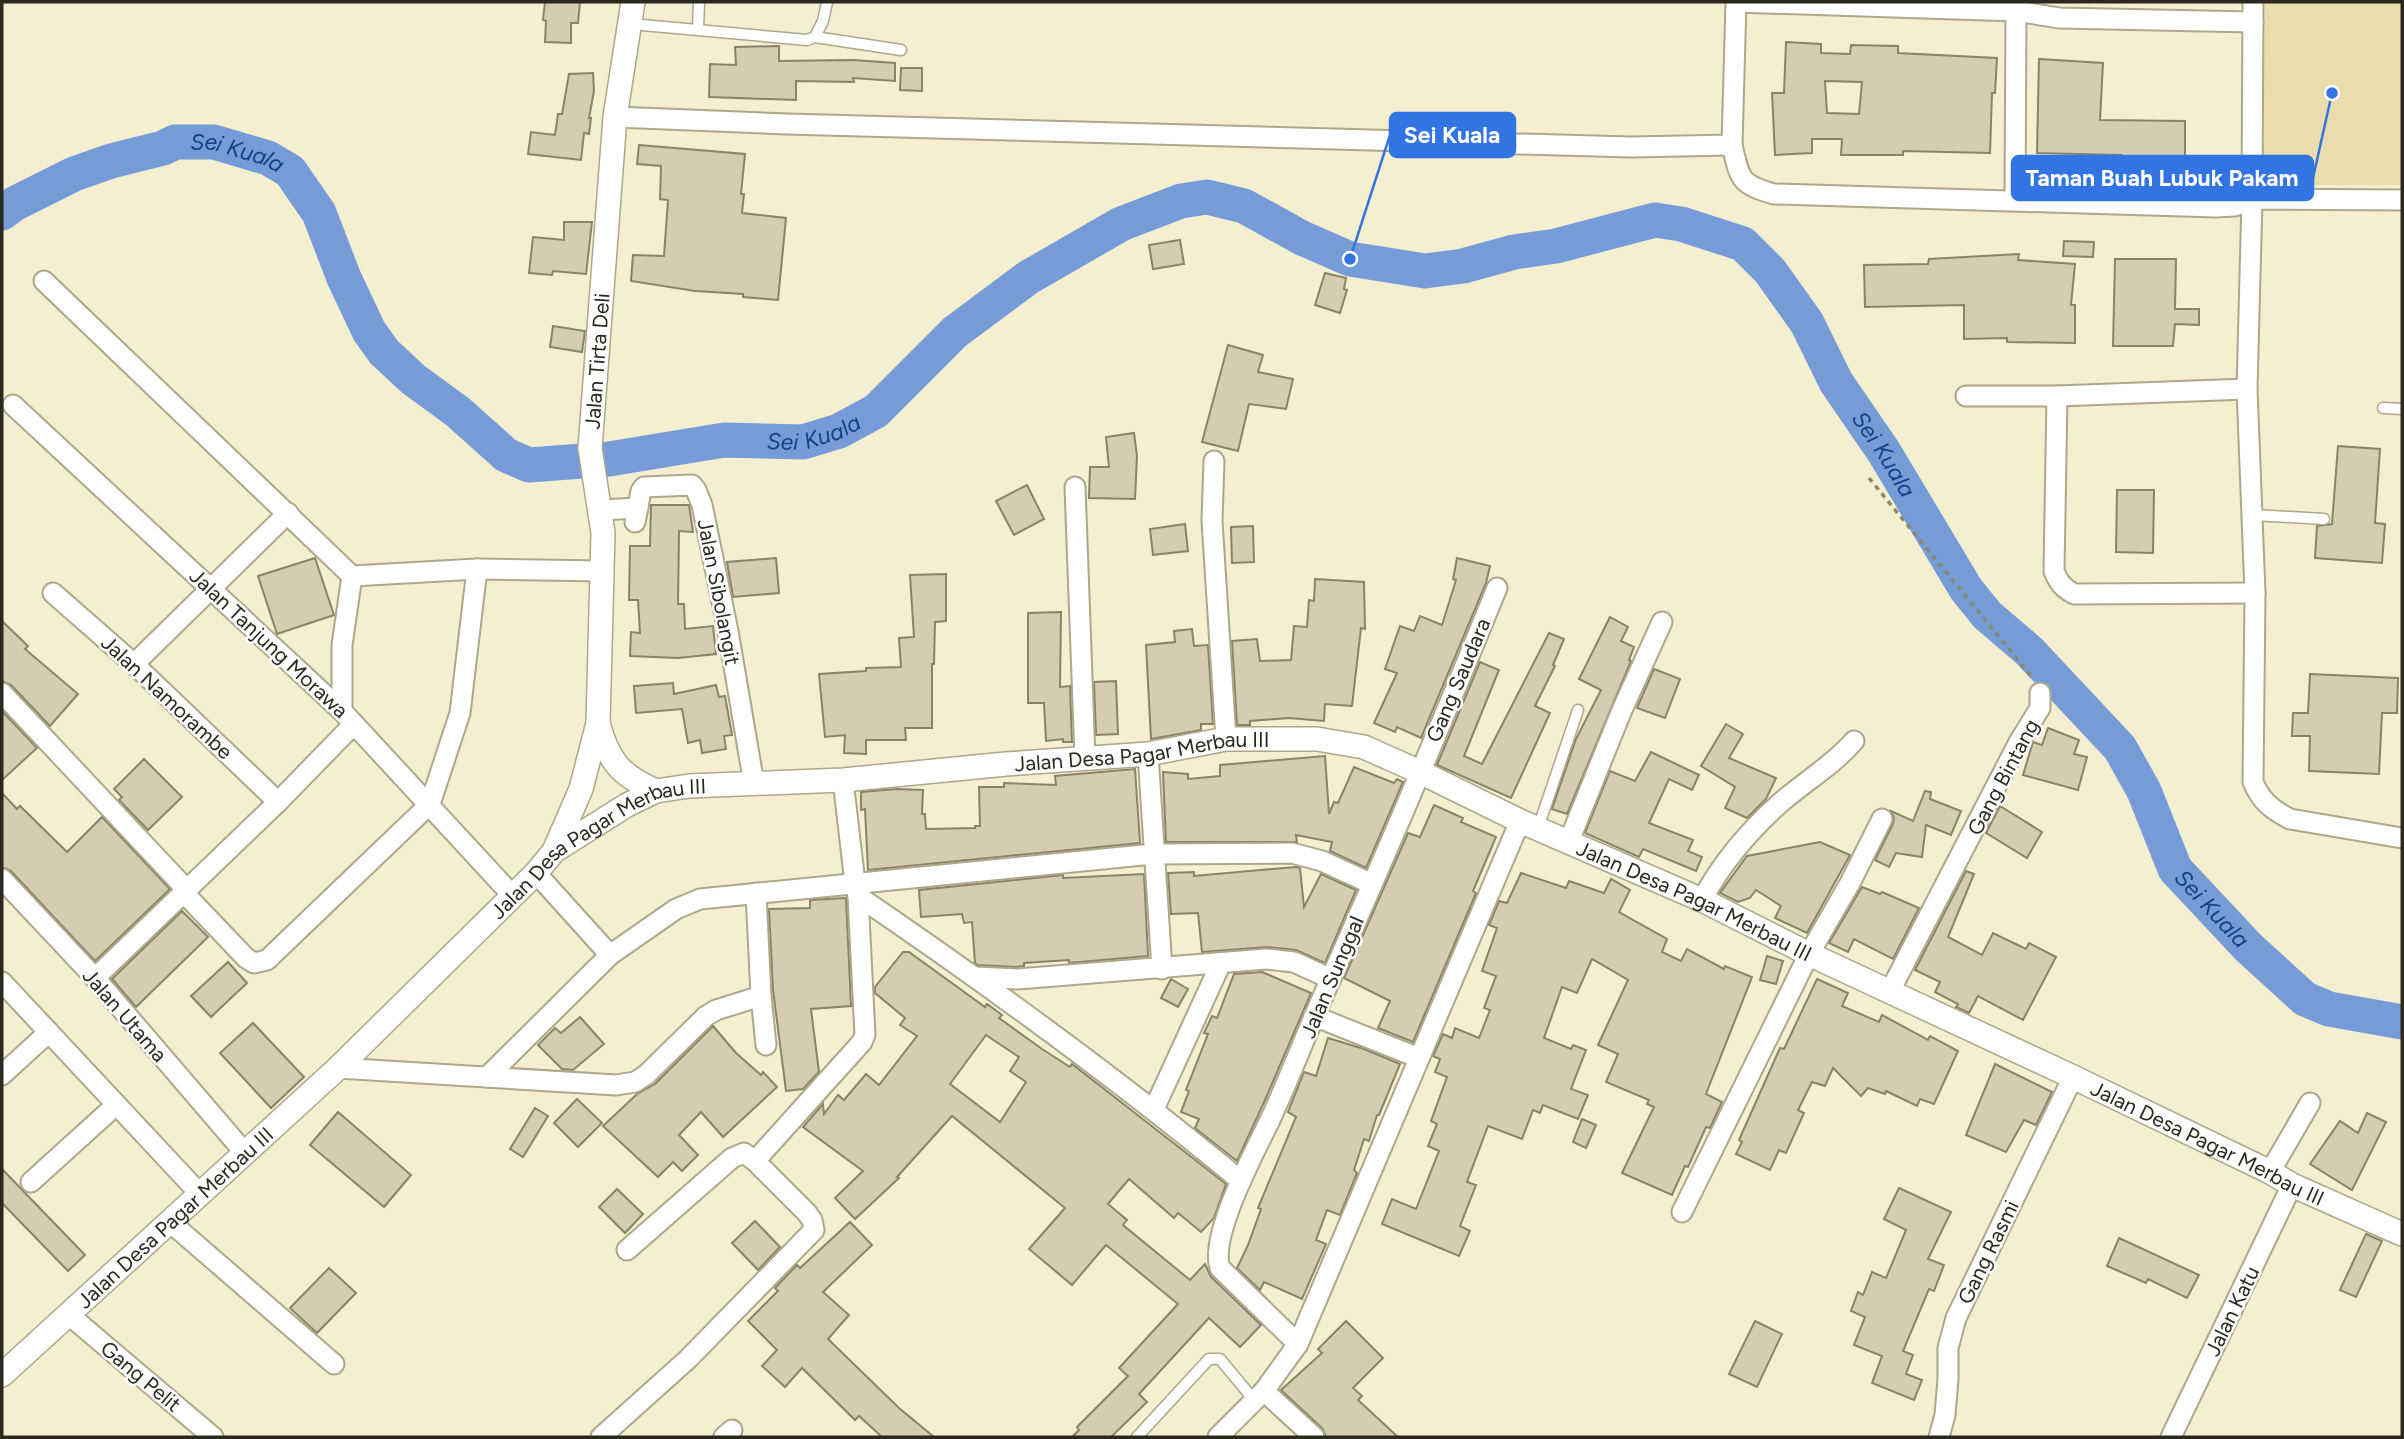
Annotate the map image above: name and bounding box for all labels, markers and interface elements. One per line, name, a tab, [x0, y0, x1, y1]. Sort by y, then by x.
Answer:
callout: Sei Kuala	[1390, 113, 1515, 157]
text: Sei Kuala	[1404, 121, 1500, 149]
water label: Sei Kuala	[190, 128, 290, 179]
callout: Taman Buah Lubuk Pakam	[2012, 156, 2313, 200]
text: Taman Buah Lubuk Pakam	[2025, 164, 2299, 192]
street label: Jalan Tirta Deli	[579, 292, 614, 430]
water label: Sei Kuala	[1846, 406, 1922, 502]
water label: Sei Kuala	[766, 408, 866, 456]
street label: Jalan Sibolangit	[693, 517, 745, 667]
street label: Jalan Tanjung Morawa	[185, 563, 353, 723]
street label: Gang Saudara	[1421, 614, 1495, 746]
street label: Jalan Namorambe	[96, 630, 238, 764]
street label: Gang Bintang	[1962, 715, 2044, 839]
street label: Jalan Desa Pagar Merbau III	[1013, 727, 1269, 776]
street label: Jalan Desa Pagar Merbau III	[485, 773, 707, 924]
street label: Jalan Desa Pagar Merbau III	[1573, 835, 1816, 966]
water label: Sei Kuala	[2169, 864, 2255, 954]
street label: Jalan Sunggal	[1295, 912, 1369, 1042]
street label: Jalan Utama	[78, 963, 172, 1067]
street label: Jalan Desa Pagar Merbau III	[2087, 1075, 2328, 1210]
street label: Jalan Desa Pagar Merbau III	[72, 1121, 278, 1313]
street label: Gang Rasmi	[1952, 1196, 2024, 1308]
street label: Jalan Katu	[2200, 1262, 2264, 1360]
street label: Gang Pelit	[96, 1335, 186, 1417]

